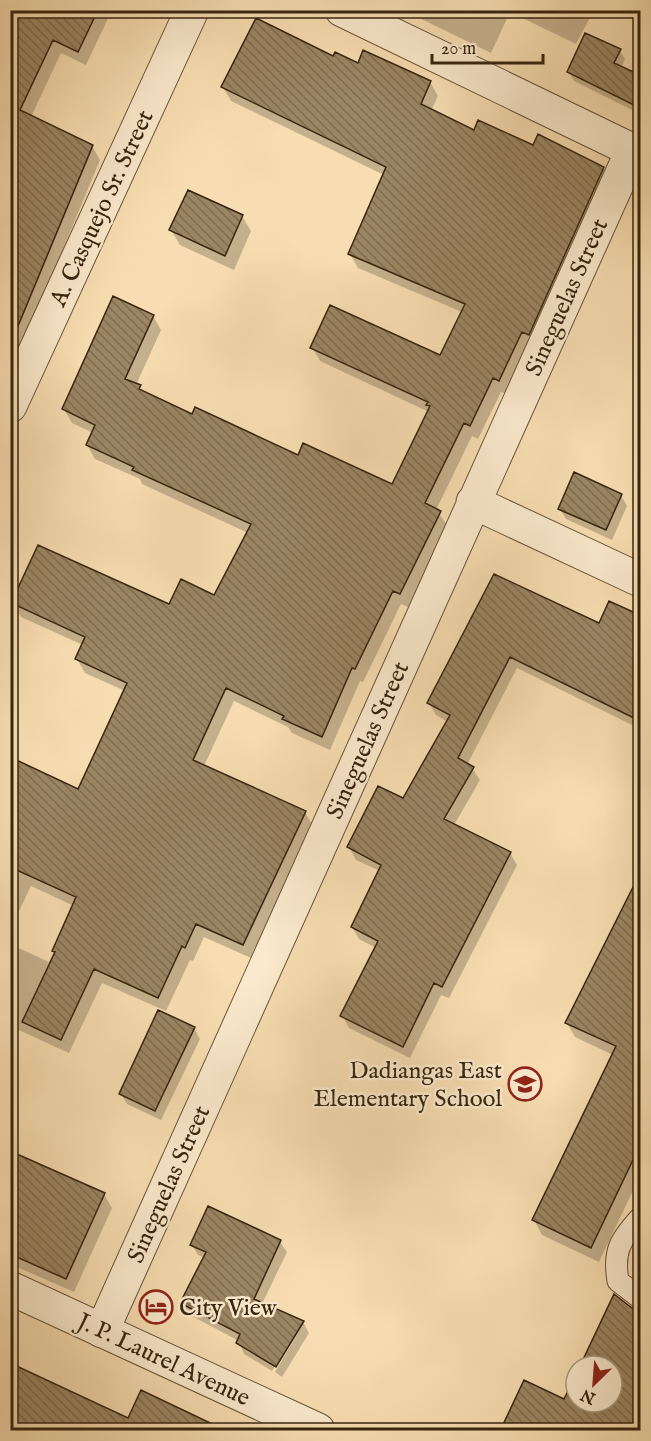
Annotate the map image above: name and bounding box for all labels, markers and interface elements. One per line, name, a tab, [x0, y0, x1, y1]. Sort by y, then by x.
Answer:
scale bar	[432, 27, 543, 65]
text: 20 m	[441, 38, 476, 61]
street label: A. Casquejo Sr. Street	[43, 105, 161, 313]
street label: Sineguelas Street	[519, 214, 616, 381]
street label: Sineguelas Street	[320, 657, 417, 824]
place label: Dadiangas East Elementary School	[314, 1056, 502, 1115]
school or university icon: Dadiangas East Elementary School	[507, 1066, 543, 1102]
street label: Sineguelas Street	[121, 1101, 218, 1268]
hotel icon: City View	[138, 1289, 174, 1325]
place label: City View	[179, 1293, 278, 1324]
street label: J. P. Laurel Avenue	[69, 1305, 255, 1414]
north arrow	[564, 1354, 624, 1414]
text: N	[578, 1384, 600, 1408]

